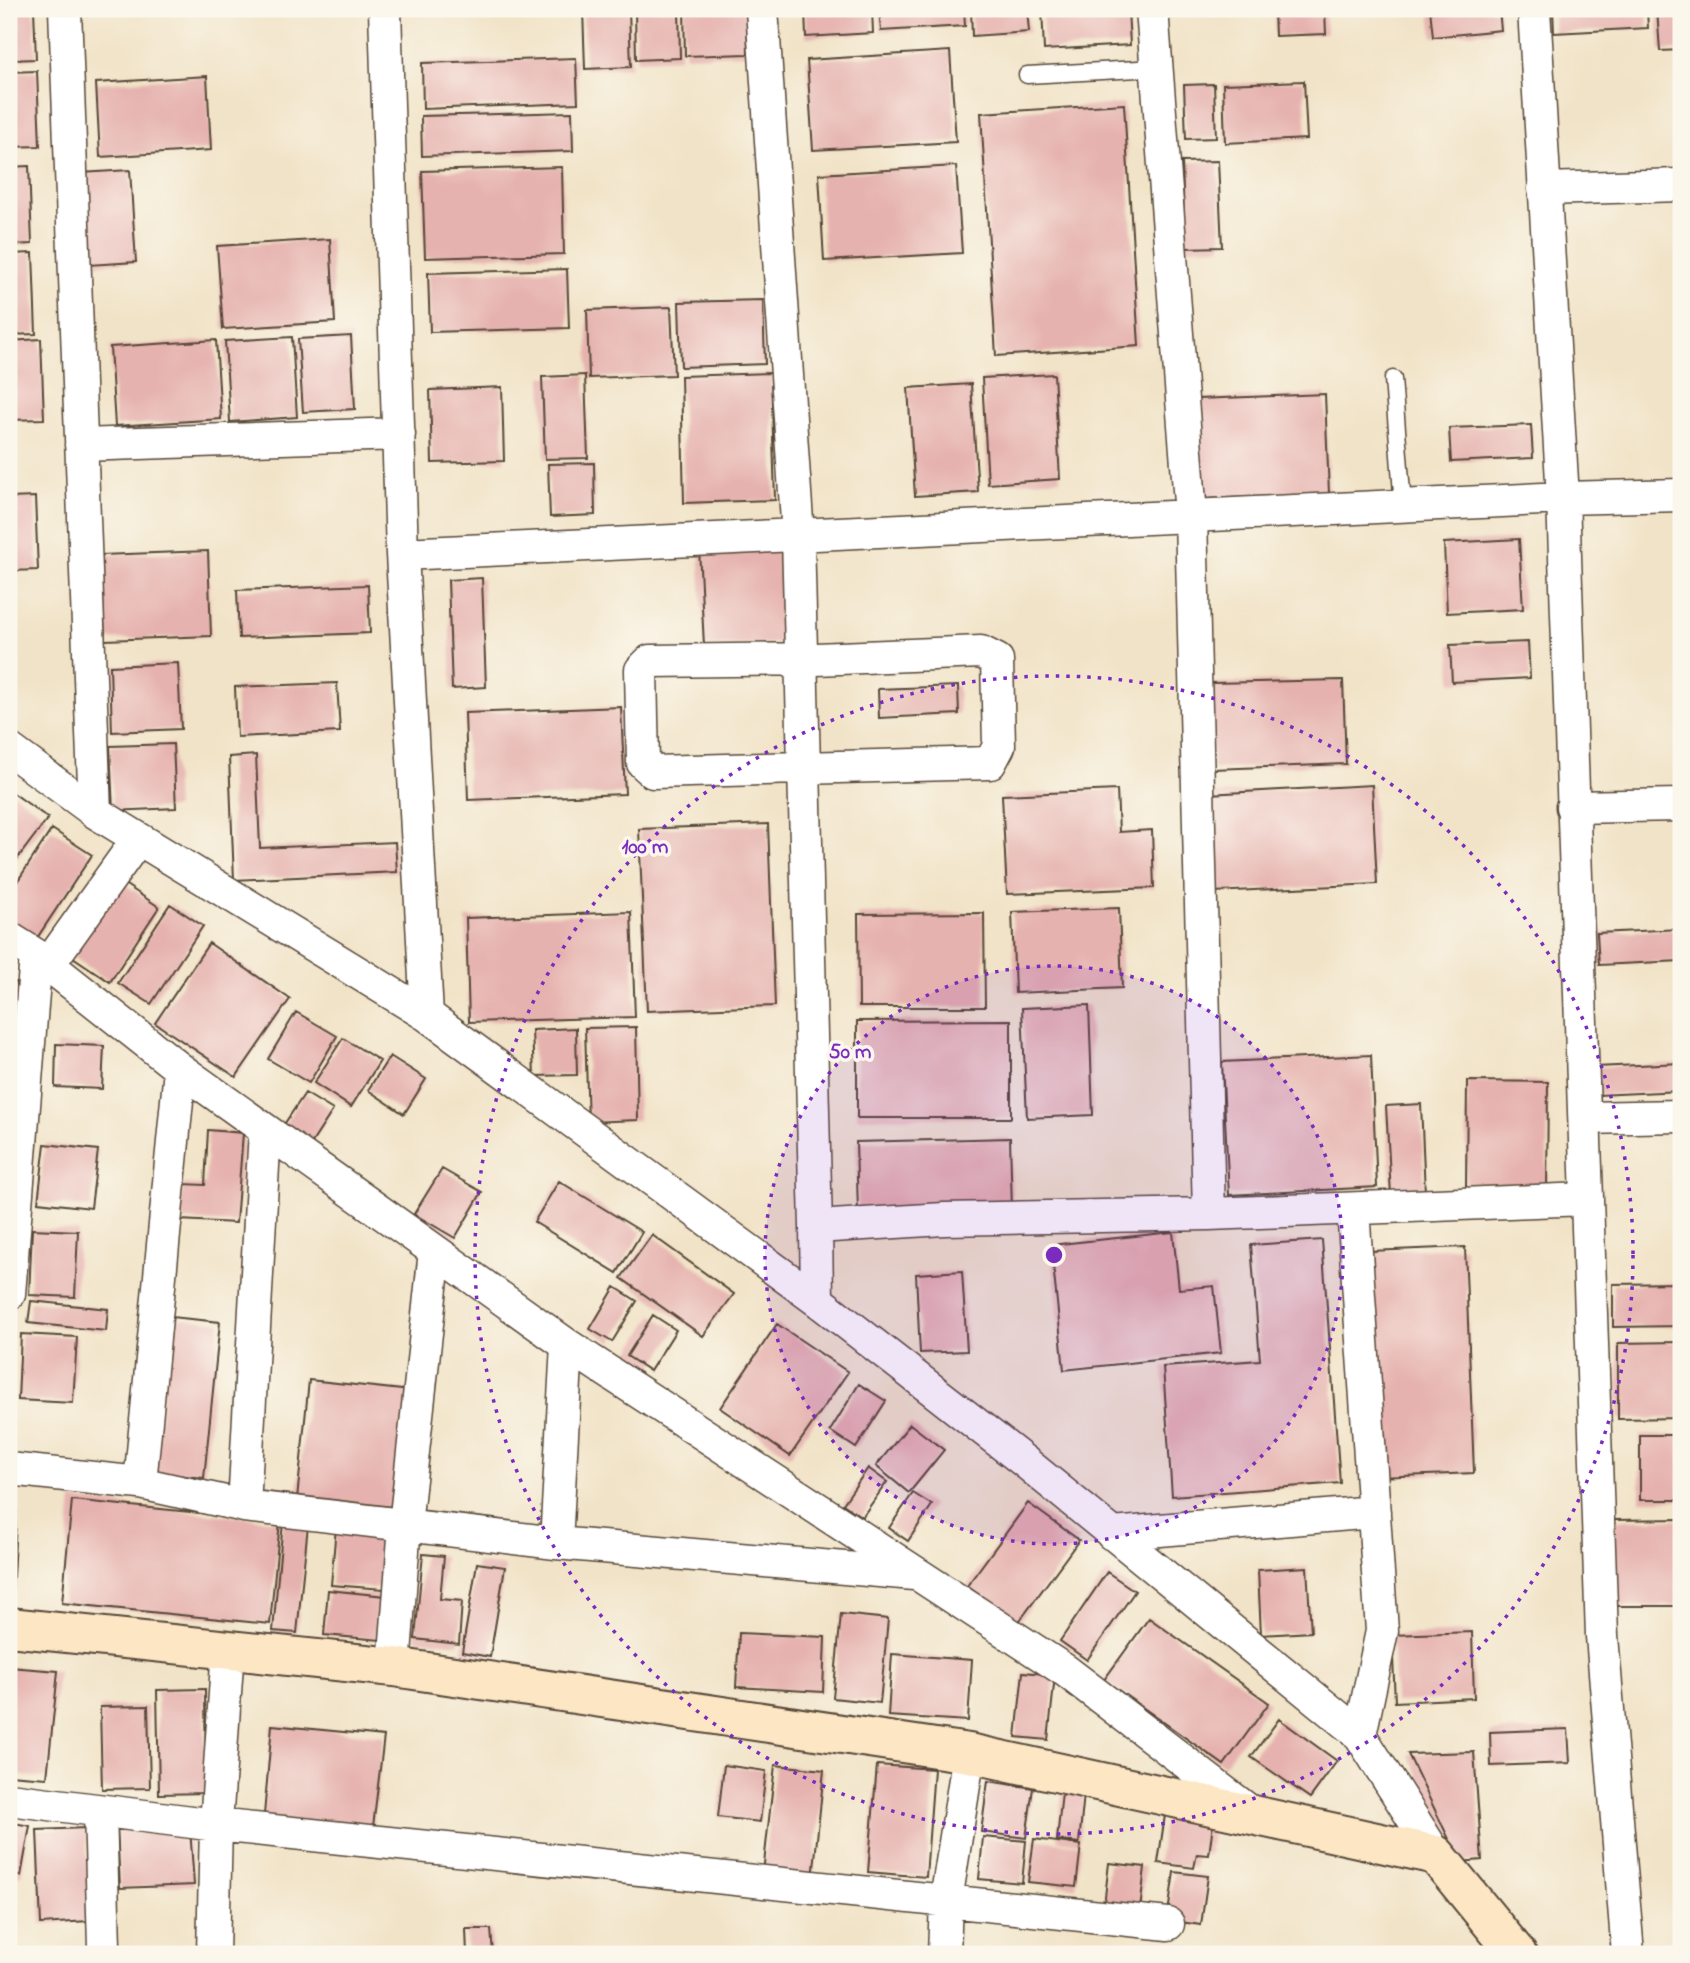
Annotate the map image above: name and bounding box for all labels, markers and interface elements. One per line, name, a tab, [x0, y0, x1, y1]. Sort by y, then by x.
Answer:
text: 100 m	[622, 833, 668, 863]
text: 50 m	[829, 1038, 871, 1068]
centre of rings	[1042, 1243, 1066, 1267]

